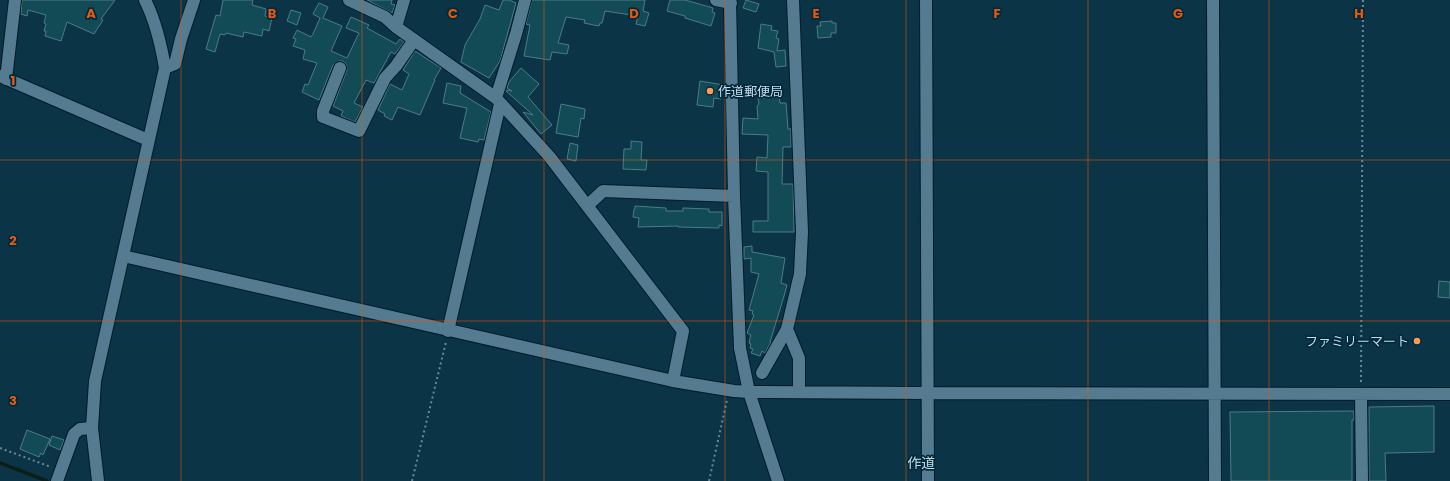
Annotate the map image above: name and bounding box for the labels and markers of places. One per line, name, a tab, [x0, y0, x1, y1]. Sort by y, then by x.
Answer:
place label: 作道郵便局	[718, 82, 783, 101]
marker: 作道郵便局	[705, 86, 715, 96]
place label: ファミリーマート	[1305, 332, 1409, 351]
marker: ファミリーマート	[1412, 336, 1422, 346]

